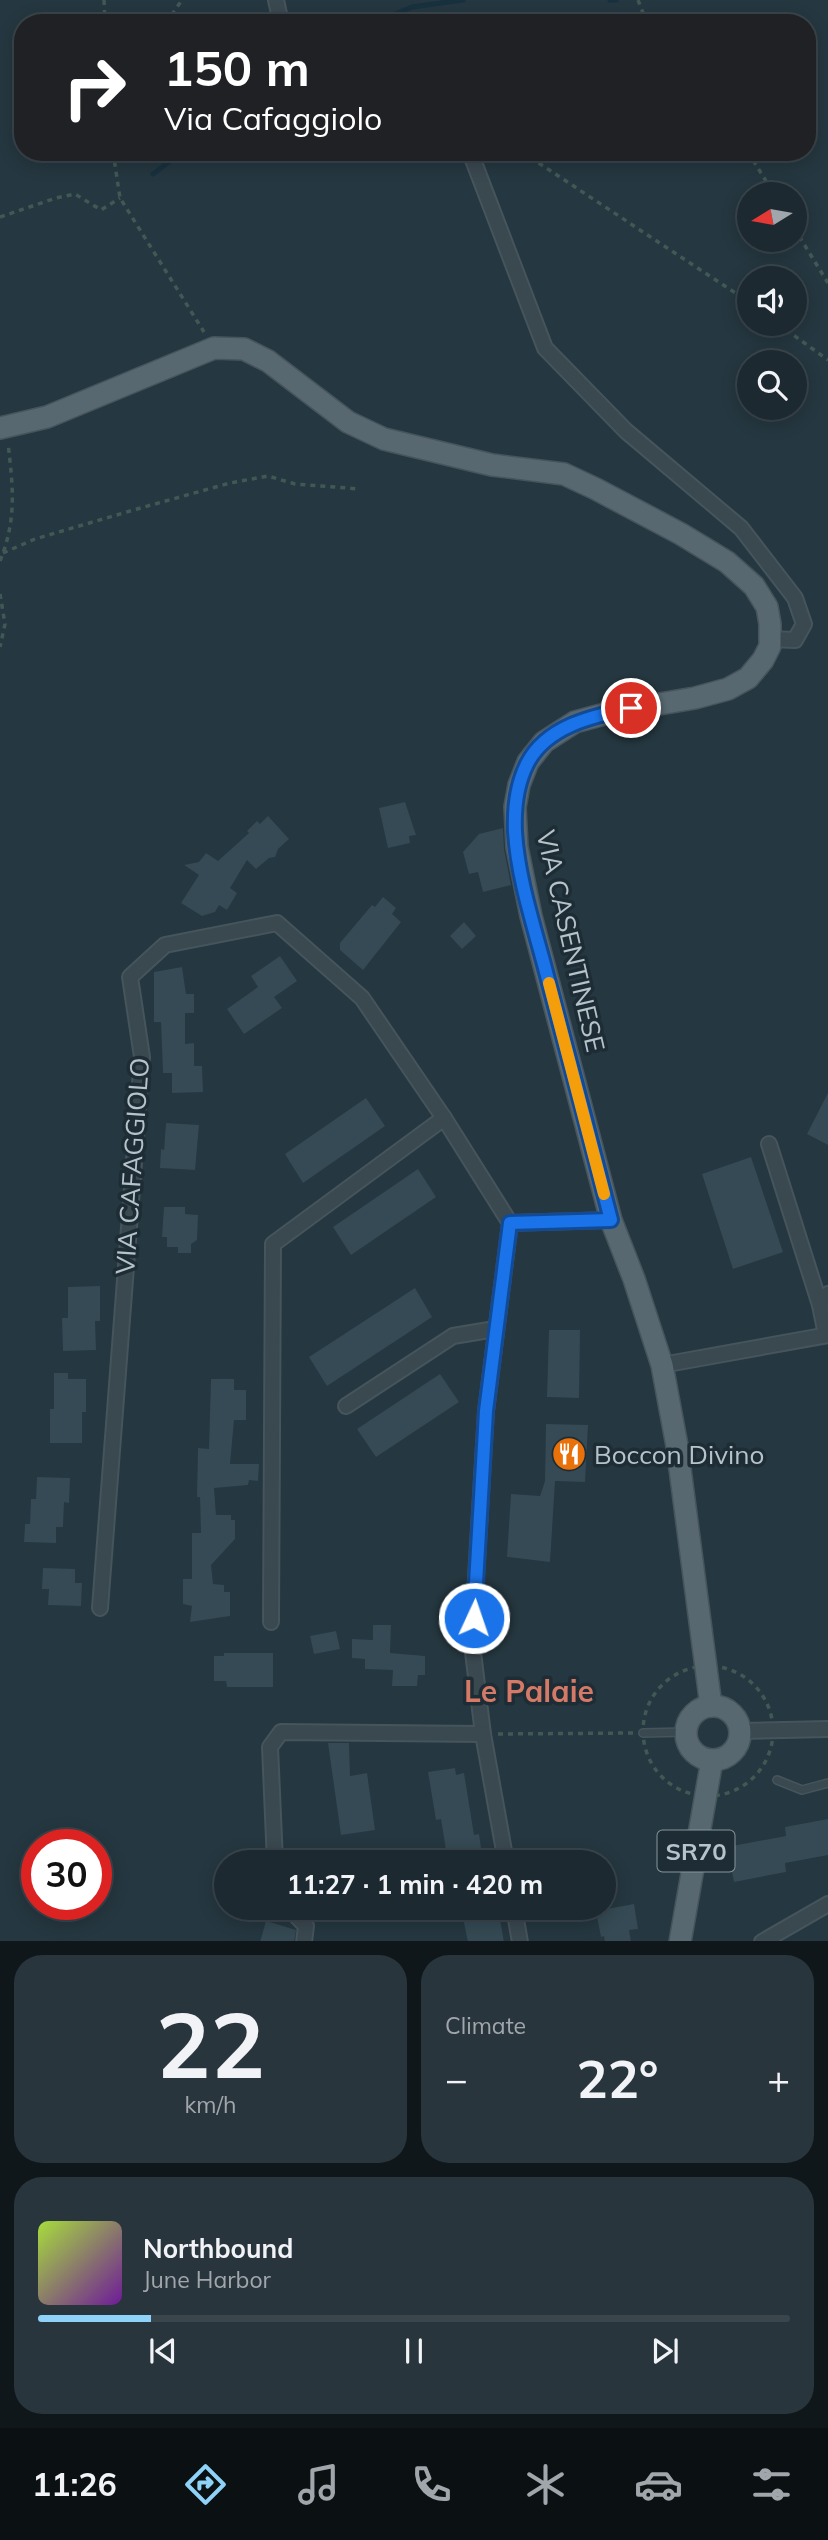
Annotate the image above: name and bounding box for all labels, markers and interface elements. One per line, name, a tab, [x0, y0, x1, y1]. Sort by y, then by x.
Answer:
text: 150 m	[164, 37, 310, 98]
icon: right	[49, 42, 140, 133]
text: Via Cafaggiolo	[164, 98, 382, 138]
north arrow	[737, 182, 807, 252]
map controls	[737, 182, 807, 420]
button: sound	[737, 266, 807, 336]
button: search	[737, 350, 807, 420]
pin	[601, 678, 661, 738]
icon: arrive	[612, 689, 650, 727]
street label: VIA CASENTINESE	[529, 827, 613, 1055]
street label: VIA CAFAGGIOLO	[108, 1056, 156, 1276]
restaurant icon: Boccon Divino	[550, 1435, 588, 1473]
place label: Boccon Divino	[594, 1438, 764, 1471]
position arrow	[437, 1581, 511, 1655]
district label: Le Palaie	[464, 1672, 594, 1710]
speed limit sign: 30	[21, 1829, 112, 1920]
road number: SR70	[658, 1830, 734, 1872]
text: 11:27 · 1 min · 420 m	[287, 1868, 543, 1901]
text: 22	[156, 1987, 265, 2101]
text: Climate	[445, 2011, 526, 2040]
text: 22°	[576, 2046, 659, 2111]
text: −	[445, 2055, 468, 2103]
text: +	[767, 2055, 790, 2103]
text: km/h	[184, 2090, 237, 2119]
text: Northbound	[143, 2232, 293, 2265]
text: June Harbor	[143, 2265, 271, 2294]
icon: previous	[144, 2332, 182, 2370]
icon: pause	[395, 2332, 433, 2370]
icon: next	[646, 2332, 684, 2370]
icon: directions	[181, 2460, 230, 2509]
icon: music	[294, 2460, 343, 2509]
icon: phone	[407, 2460, 456, 2509]
icon: climate	[521, 2460, 570, 2509]
icon: car	[634, 2460, 683, 2509]
icon: filters	[747, 2460, 796, 2509]
text: 11:26	[32, 2464, 117, 2504]

